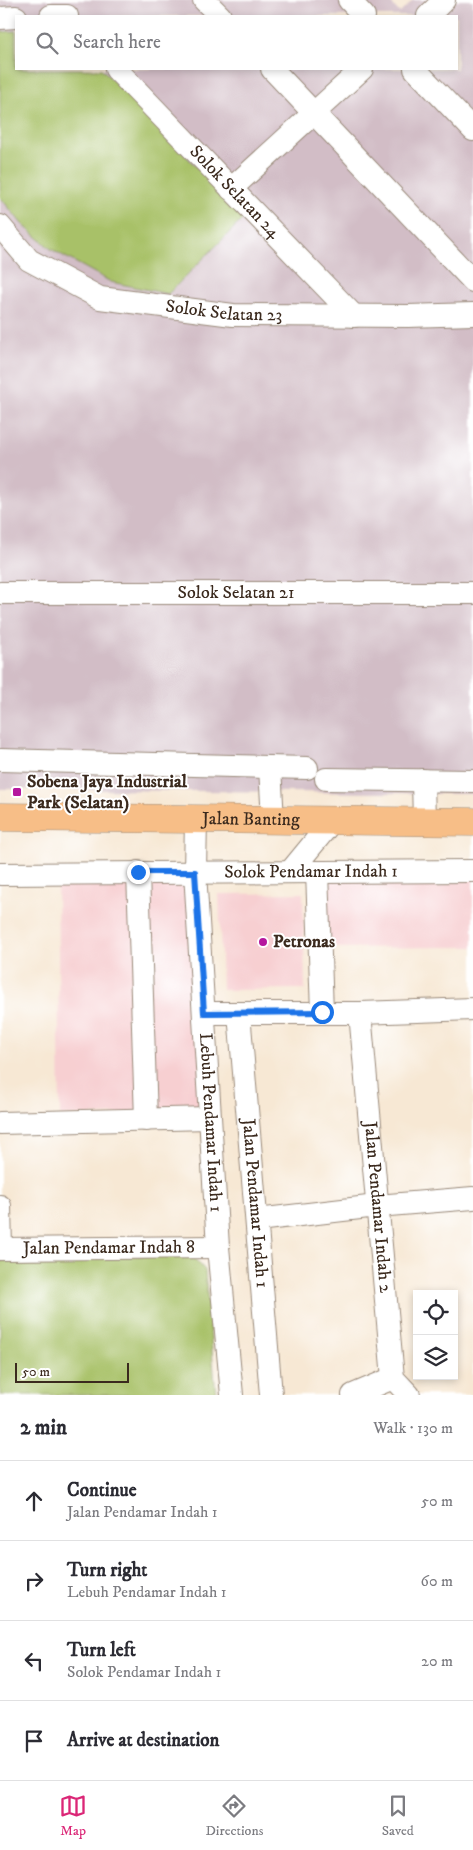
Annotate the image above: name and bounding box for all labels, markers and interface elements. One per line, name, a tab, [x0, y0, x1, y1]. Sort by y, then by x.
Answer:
search box	[15, 15, 458, 70]
icon: search	[33, 29, 61, 57]
text: Search here	[73, 31, 161, 54]
street label: Solok Selatan 24	[185, 141, 285, 244]
street label: Solok Selatan 23	[164, 295, 282, 326]
street label: Solok Selatan 21	[177, 582, 295, 604]
place label: Sobena Jaya Industrial Park (Selatan)	[27, 771, 188, 814]
marker: Sobena Jaya Industrial Park (Selatan)	[11, 786, 23, 798]
street label: Jalan Banting	[200, 808, 300, 831]
street label: Solok Pendamar Indah 1	[224, 860, 398, 884]
route end	[127, 861, 150, 884]
place label: Petronas	[273, 931, 335, 953]
marker: Petronas	[257, 936, 269, 948]
route start	[311, 1001, 334, 1024]
street label: Lebuh Pendamar Indah 1	[194, 1032, 227, 1213]
street label: Jalan Pendamar Indah 1	[237, 1116, 273, 1289]
street label: Jalan Pendamar Indah 2	[359, 1119, 396, 1294]
street label: Jalan Pendamar Indah 8	[21, 1236, 195, 1260]
map controls	[413, 1290, 458, 1380]
button: locate	[413, 1290, 458, 1335]
button: layers	[413, 1335, 458, 1380]
scale bar	[15, 1360, 129, 1383]
text: 50 m	[22, 1363, 50, 1381]
text: 2 min	[20, 1415, 67, 1441]
text: Walk · 130 m	[373, 1418, 453, 1438]
text: Continue	[67, 1479, 137, 1502]
icon: ahead	[20, 1487, 48, 1515]
text: 50 m	[421, 1491, 453, 1511]
text: Jalan Pendamar Indah 1	[67, 1502, 218, 1522]
text: Turn right	[67, 1559, 147, 1582]
icon: right	[20, 1567, 48, 1595]
text: 60 m	[421, 1571, 453, 1591]
text: Lebuh Pendamar Indah 1	[67, 1582, 227, 1602]
text: Turn left	[67, 1639, 136, 1662]
icon: left	[20, 1647, 48, 1675]
text: 20 m	[421, 1651, 453, 1671]
text: Solok Pendamar Indah 1	[67, 1662, 221, 1682]
icon: arrive	[20, 1727, 48, 1755]
text: Arrive at destination	[67, 1729, 219, 1752]
tab: Map	[59, 1792, 87, 1840]
tab: Directions	[205, 1792, 263, 1840]
tab: Saved	[382, 1792, 414, 1840]

